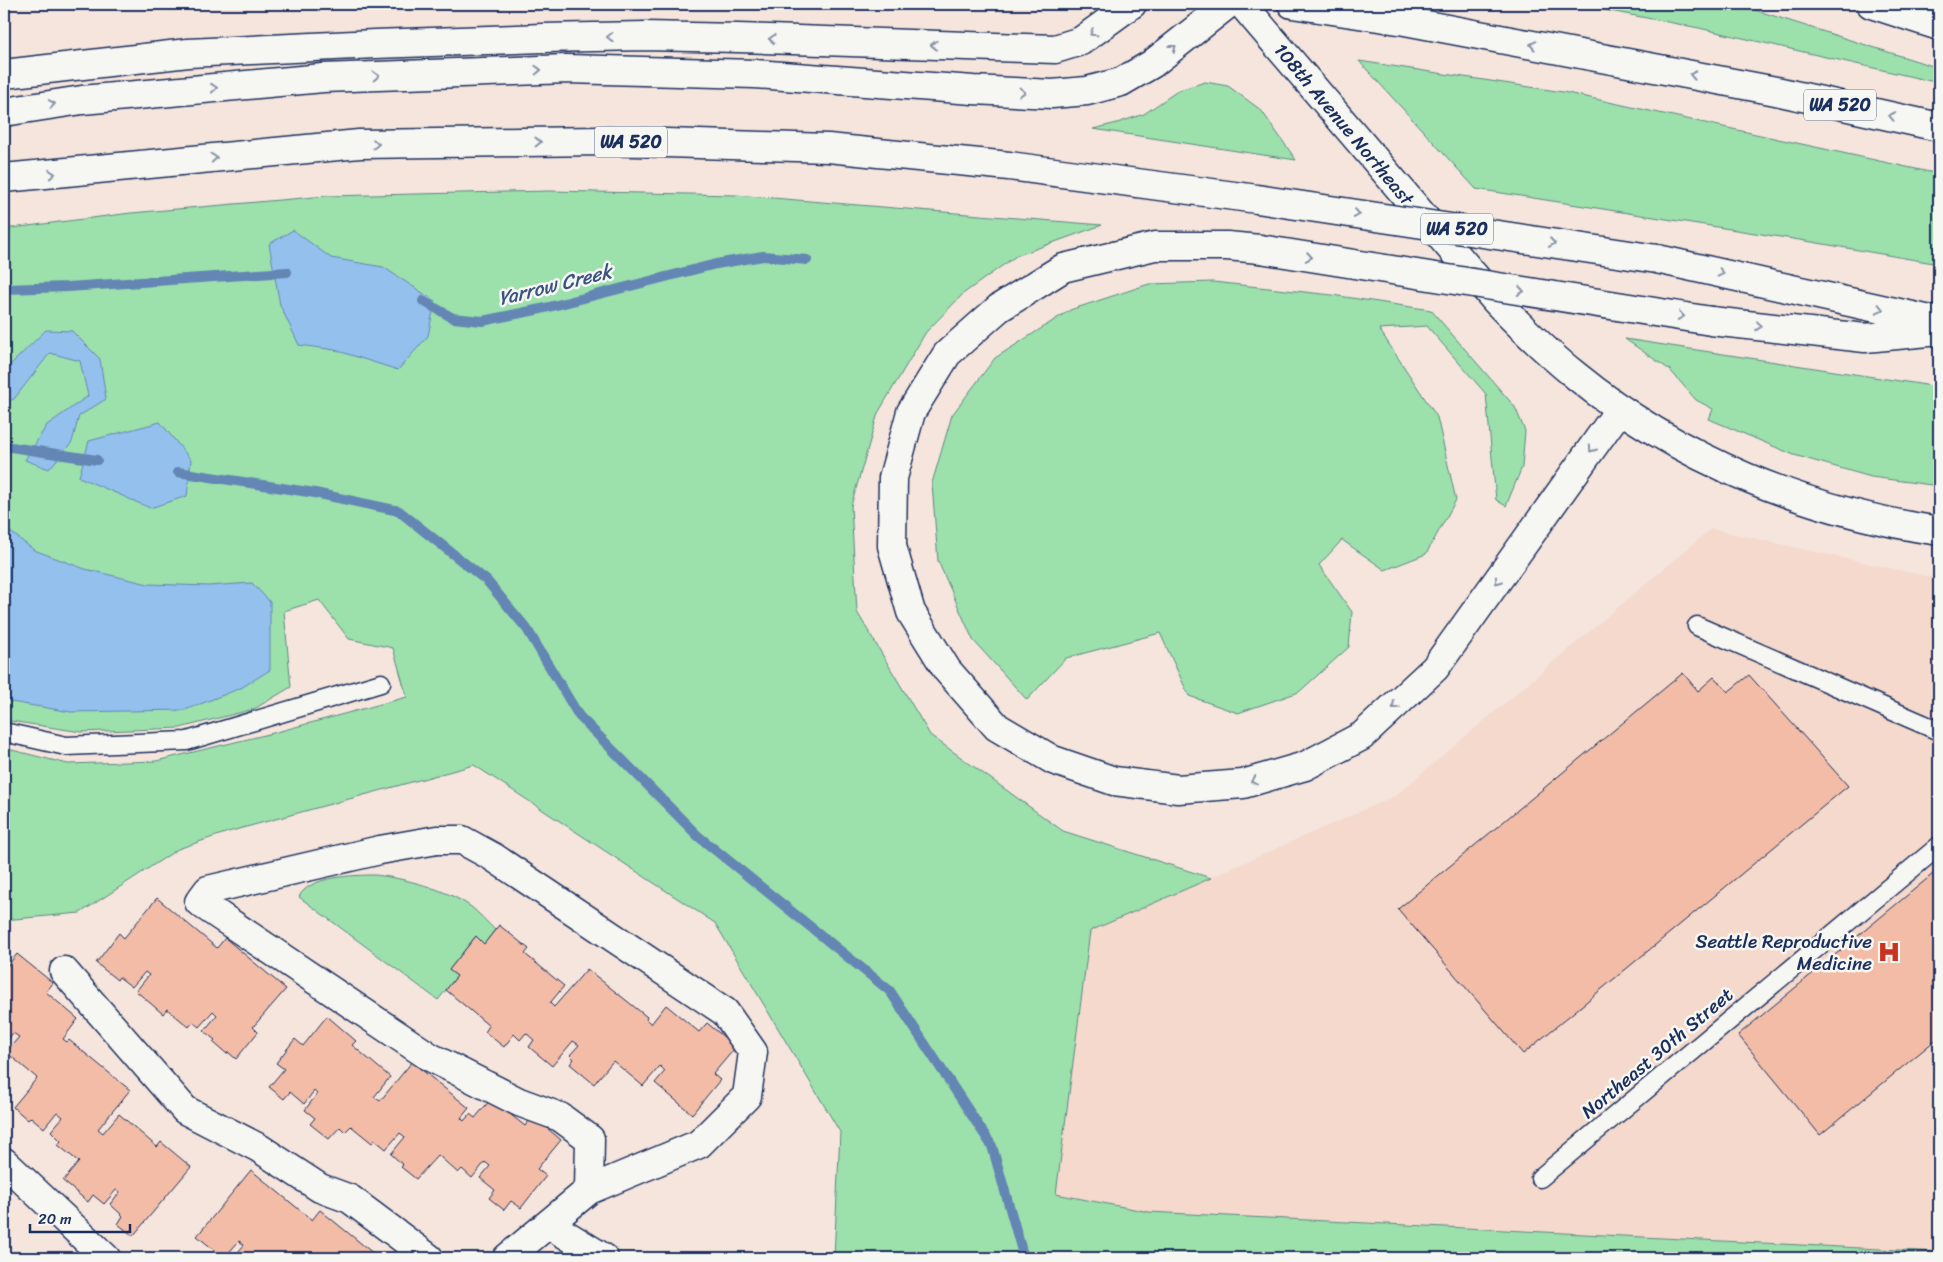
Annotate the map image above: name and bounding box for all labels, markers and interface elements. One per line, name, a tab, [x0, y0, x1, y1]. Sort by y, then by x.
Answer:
one-way arrow	[1090, 27, 1099, 36]
one-way arrow	[605, 32, 613, 42]
one-way arrow	[768, 34, 776, 44]
street label: 108th Avenue Northeast	[1266, 35, 1423, 214]
one-way arrow	[930, 40, 938, 51]
one-way arrow	[1529, 41, 1538, 51]
one-way arrow	[1167, 45, 1176, 53]
one-way arrow	[534, 64, 542, 75]
one-way arrow	[372, 71, 380, 81]
one-way arrow	[1689, 71, 1698, 81]
one-way arrow	[210, 83, 218, 94]
one-way arrow	[1018, 87, 1026, 98]
road number: WA 520	[1804, 90, 1876, 120]
one-way arrow	[48, 99, 56, 110]
one-way arrow	[1887, 111, 1896, 122]
road number: WA 520	[595, 126, 667, 158]
one-way arrow	[535, 137, 543, 147]
one-way arrow	[372, 139, 380, 149]
one-way arrow	[210, 153, 218, 164]
one-way arrow	[49, 168, 57, 179]
one-way arrow	[1353, 208, 1361, 219]
road number: WA 520	[1421, 213, 1493, 244]
one-way arrow	[1549, 237, 1557, 248]
one-way arrow	[1304, 251, 1313, 261]
water label: Yarrow Creek	[495, 253, 618, 316]
one-way arrow	[1717, 267, 1726, 278]
one-way arrow	[1517, 285, 1525, 295]
one-way arrow	[1875, 303, 1884, 314]
one-way arrow	[1677, 311, 1686, 321]
one-way arrow	[1756, 320, 1764, 331]
one-way arrow	[1589, 443, 1598, 452]
one-way arrow	[1495, 575, 1504, 585]
one-way arrow	[1392, 700, 1401, 709]
one-way arrow	[1250, 775, 1258, 785]
place label: Seattle Reproductive Medicine	[1696, 925, 1872, 980]
hospital icon: Seattle Reproductive Medicine	[1876, 939, 1902, 965]
street label: Northeast 30th Street	[1573, 979, 1741, 1127]
scale bar	[30, 1202, 130, 1234]
text: 20 m	[38, 1206, 72, 1232]

